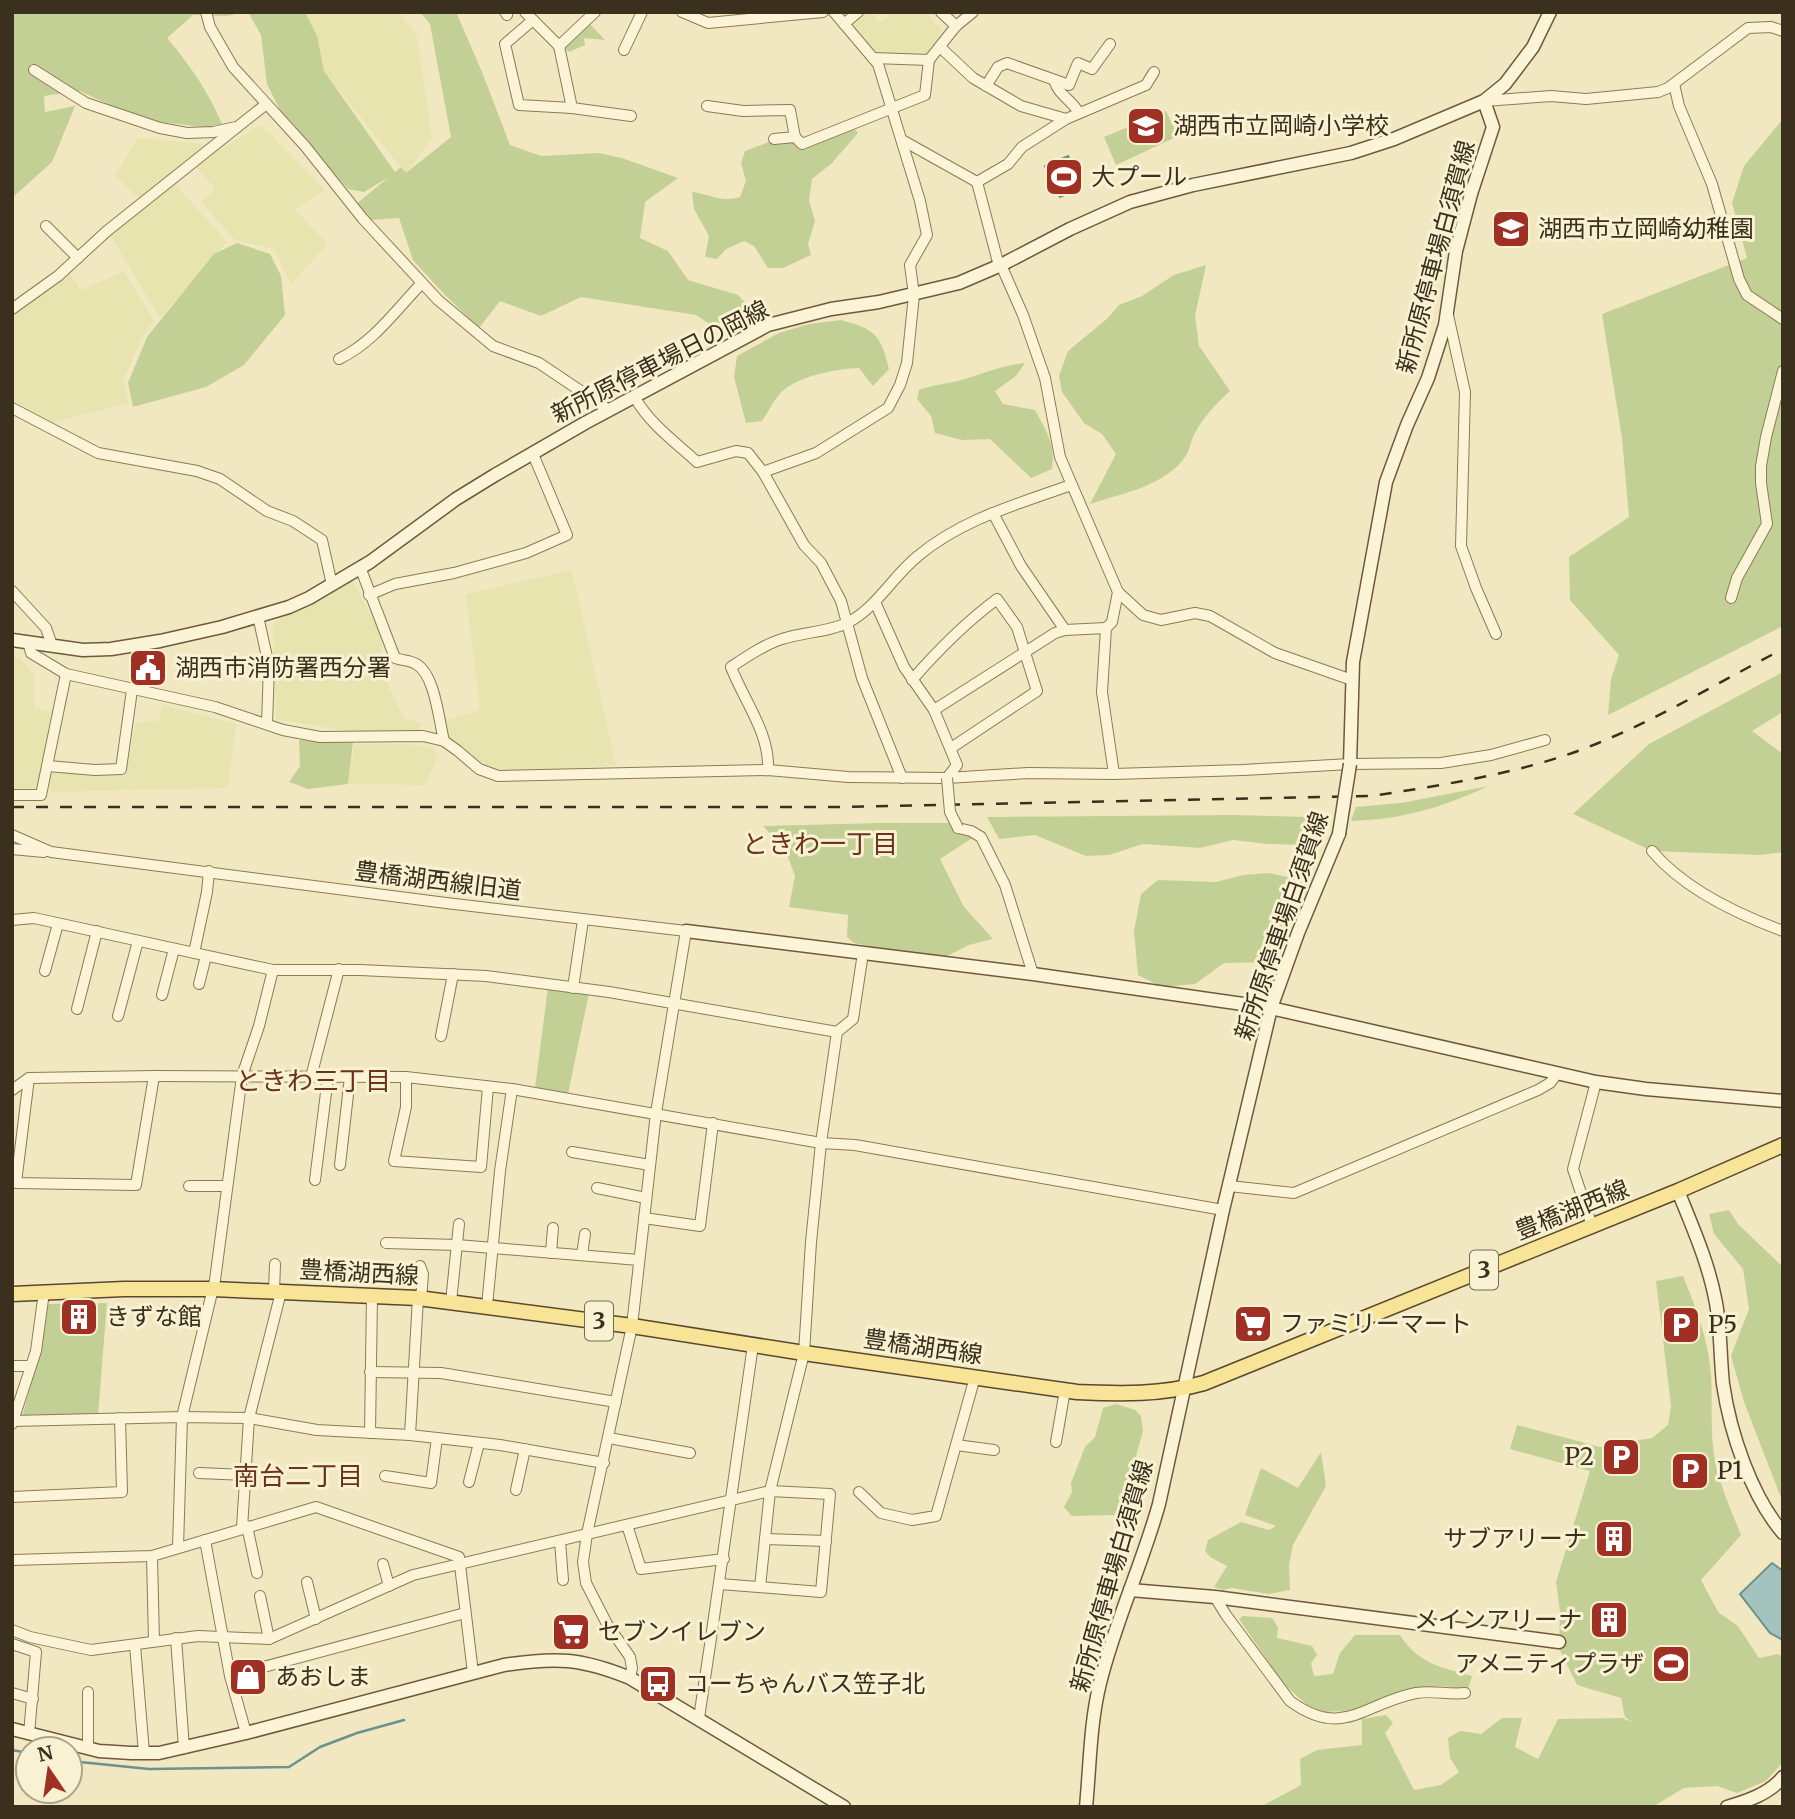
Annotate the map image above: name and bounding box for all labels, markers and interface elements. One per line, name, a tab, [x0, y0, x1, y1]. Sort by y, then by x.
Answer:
school or university icon: 湖西市立岡崎小学校	[1125, 105, 1167, 147]
place label: 湖西市立岡崎小学校	[1173, 110, 1389, 141]
street label: 新所原停車場白須賀線	[1389, 137, 1482, 377]
sports icon: 大プール	[1043, 156, 1085, 198]
place label: 大プール	[1091, 161, 1187, 192]
school or university icon: 湖西市立岡崎幼稚園	[1490, 208, 1532, 250]
place label: 湖西市立岡崎幼稚園	[1538, 213, 1754, 244]
street label: 新所原停車場日の岡線	[546, 293, 774, 430]
public building icon: 湖西市消防署西分署	[127, 647, 169, 689]
place label: 湖西市消防署西分署	[175, 652, 391, 683]
street label: 新所原停車場白須賀線	[1228, 807, 1335, 1044]
district label: ときわ一丁目	[742, 827, 898, 860]
street label: 豊橋湖西線旧道	[353, 855, 523, 906]
district label: ときわ三丁目	[235, 1064, 391, 1097]
street label: 豊橋湖西線	[1510, 1173, 1633, 1246]
road number: 3	[1470, 1250, 1498, 1289]
street label: 豊橋湖西線	[298, 1254, 420, 1291]
building icon: きずな館	[58, 1296, 100, 1338]
place label: きずな館	[106, 1301, 202, 1332]
road number: 3	[585, 1302, 613, 1340]
supermarket icon: ファミリーマート	[1232, 1303, 1274, 1345]
parking icon: P5	[1660, 1304, 1702, 1346]
place label: ファミリーマート	[1280, 1308, 1472, 1339]
place label: P5	[1708, 1309, 1737, 1340]
street label: 豊橋湖西線	[861, 1323, 985, 1370]
parking icon: P2	[1600, 1436, 1642, 1478]
place label: P2	[1564, 1441, 1594, 1472]
parking icon: P1	[1669, 1450, 1711, 1492]
place label: P1	[1717, 1455, 1743, 1486]
street label: 新所原停車場白須賀線	[1064, 1456, 1159, 1695]
district label: 南台二丁目	[233, 1459, 363, 1492]
building icon: サブアリーナ	[1593, 1518, 1635, 1560]
place label: サブアリーナ	[1443, 1523, 1587, 1554]
building icon: メインアリーナ	[1588, 1599, 1630, 1641]
place label: メインアリーナ	[1414, 1604, 1582, 1635]
supermarket icon: セブンイレブン	[550, 1611, 592, 1653]
place label: セブンイレブン	[598, 1616, 766, 1647]
sports icon: アメニティプラザ	[1650, 1643, 1692, 1685]
place label: アメニティプラザ	[1455, 1648, 1644, 1679]
shop icon: あおしま	[227, 1656, 269, 1698]
place label: あおしま	[275, 1661, 371, 1692]
bus stop icon: コーちゃんバス笠子北	[637, 1663, 679, 1705]
place label: コーちゃんバス笠子北	[685, 1668, 925, 1699]
north arrow	[14, 1735, 84, 1805]
text: N	[35, 1740, 55, 1767]

